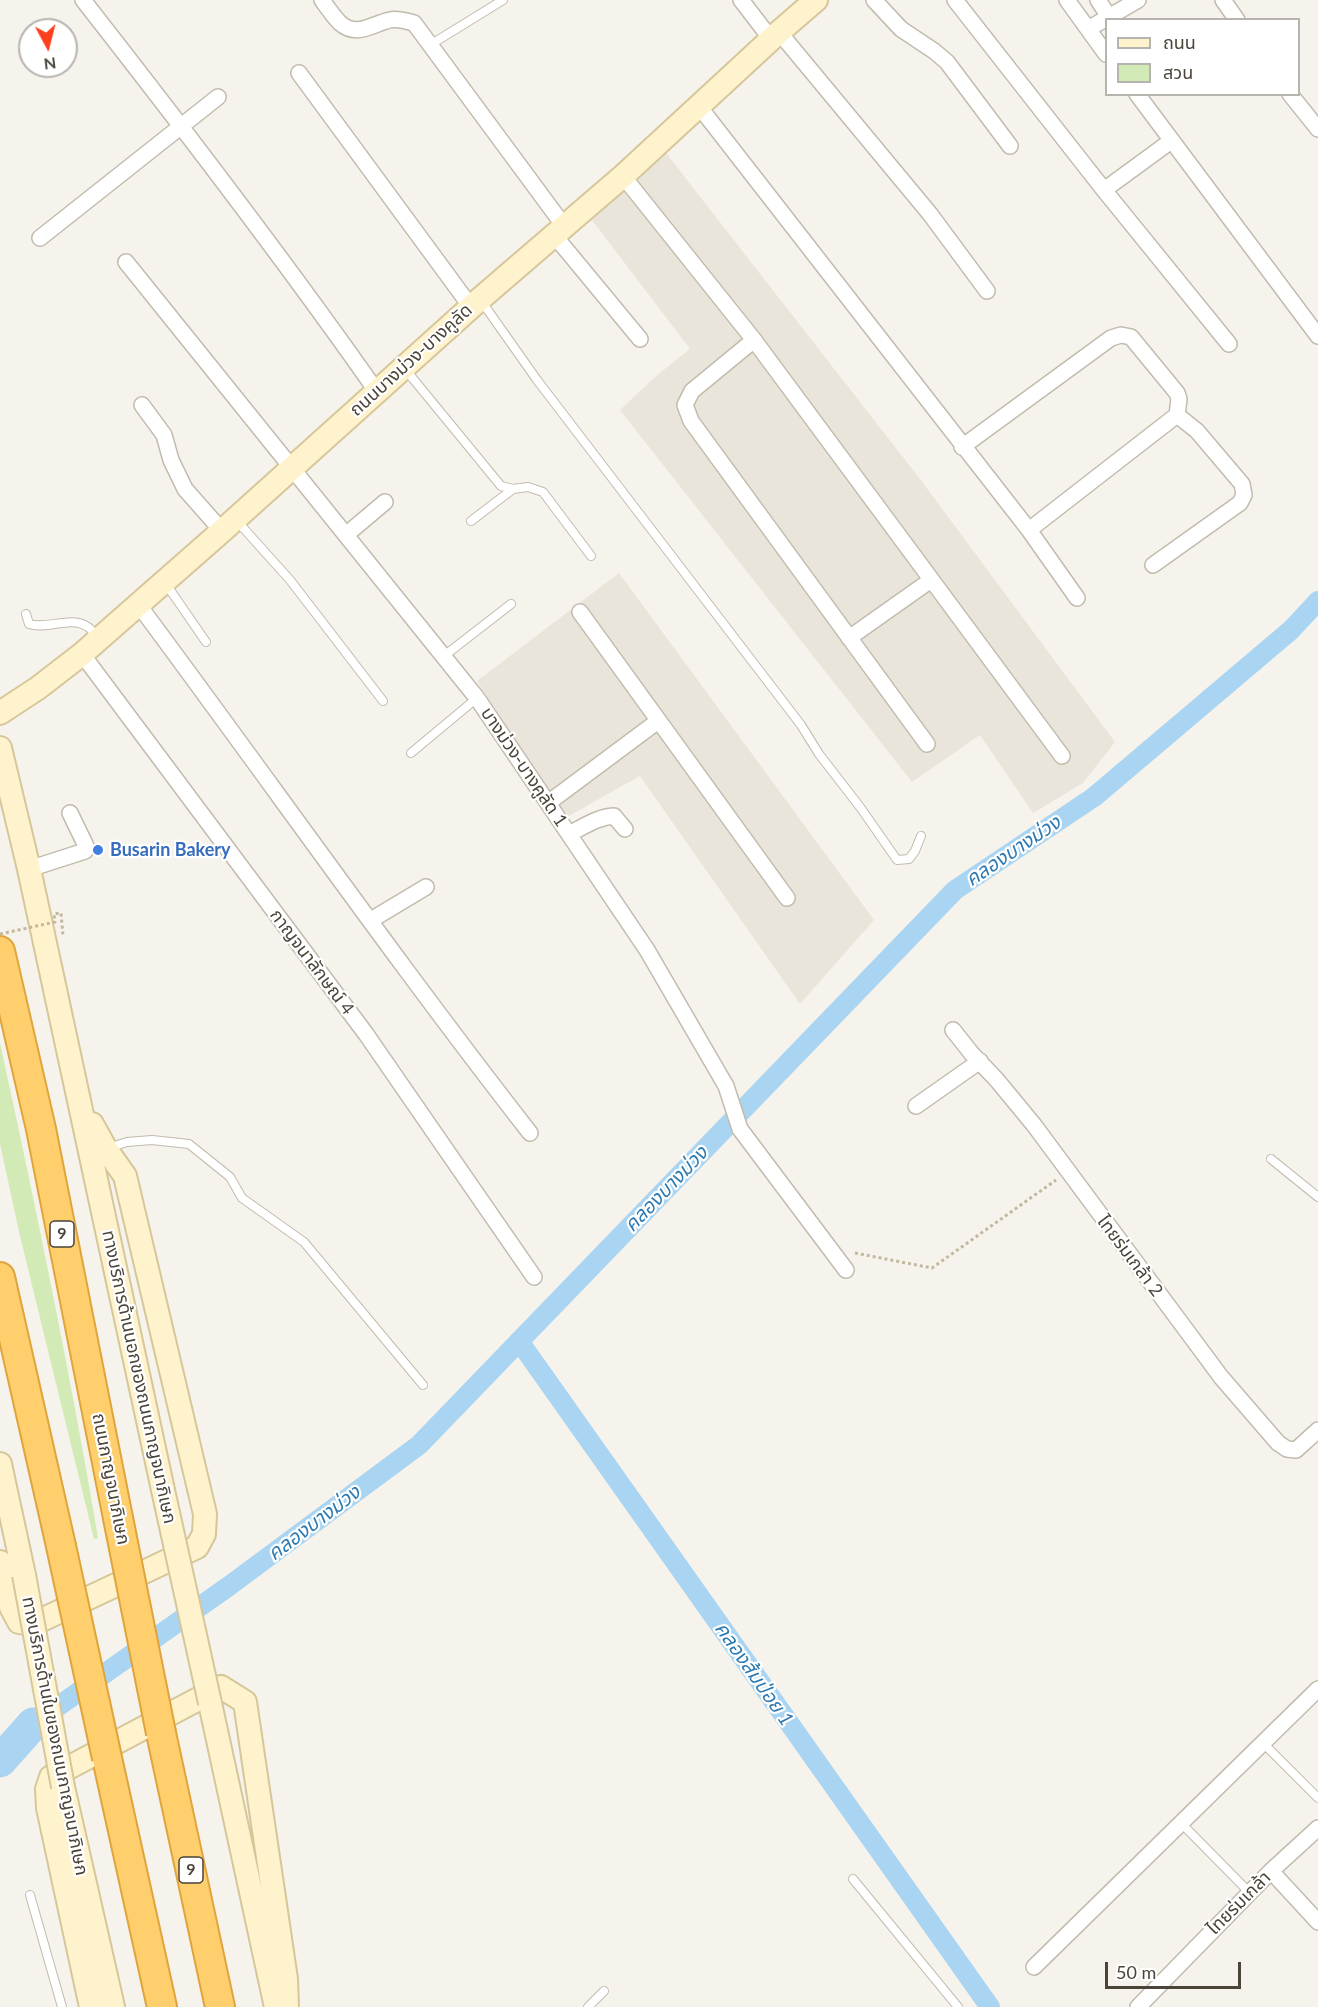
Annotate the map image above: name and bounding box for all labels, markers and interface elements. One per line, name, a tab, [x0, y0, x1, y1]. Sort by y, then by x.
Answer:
north arrow	[18, 18, 78, 78]
legend	[1105, 18, 1300, 96]
text: ถนน	[1163, 31, 1196, 53]
text: N	[43, 54, 57, 75]
text: สวน	[1163, 61, 1193, 83]
street label: ถนนบางม่วง-บางคูลัด	[345, 299, 477, 421]
street label: บางม่วง-บางคูลัด 1	[476, 703, 572, 831]
water label: คลองบางม่วง	[961, 810, 1065, 892]
place label: Busarin Bakery	[110, 839, 231, 861]
marker: Busarin Bakery	[91, 843, 105, 857]
street label: กาญจนาลักษณ์ 4	[265, 905, 359, 1019]
water label: คลองบางม่วง	[619, 1141, 713, 1237]
street label: ไทยร่มเกล้า 2	[1093, 1211, 1167, 1301]
road number: 9	[50, 1221, 74, 1247]
street label: ทางบริการด้านนอกของถนนกาญจนาภิเษก	[97, 1228, 181, 1526]
street label: ถนนกาญจนาภิเษก	[88, 1411, 134, 1547]
water label: คลองบางม่วง	[263, 1480, 365, 1566]
street label: ทางบริการด้านในของถนนกาญจนาภิเษก	[17, 1595, 93, 1877]
water label: คลองส้มป่อย 1	[709, 1617, 799, 1731]
road number: 9	[179, 1857, 203, 1883]
street label: ไทยร่มเกล้า	[1203, 1867, 1275, 1939]
scale bar	[1108, 1950, 1244, 1988]
text: 50 m	[1116, 1961, 1156, 1983]

